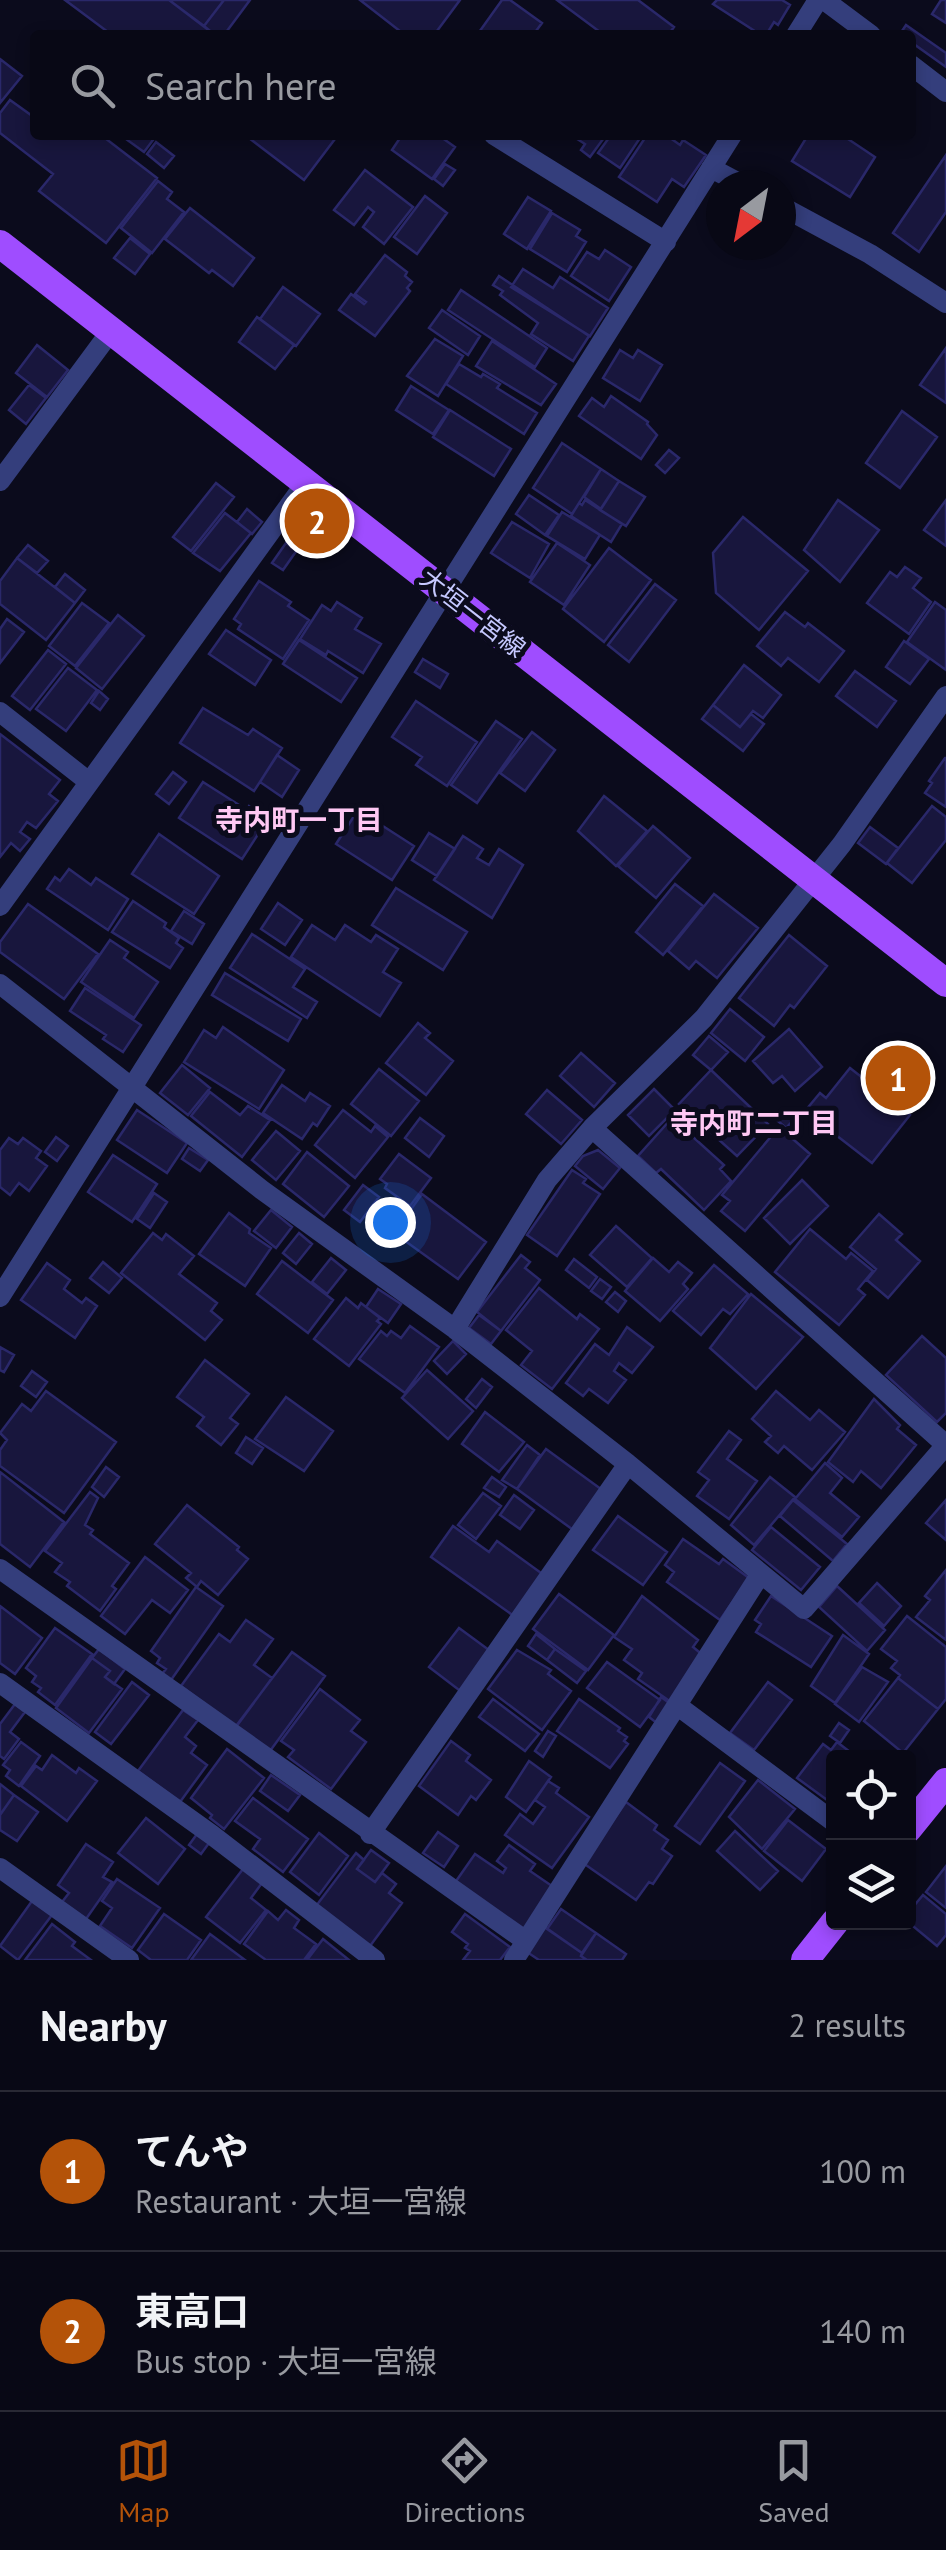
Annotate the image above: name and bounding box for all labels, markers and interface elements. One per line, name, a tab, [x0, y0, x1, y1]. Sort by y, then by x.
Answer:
search box	[30, 30, 916, 140]
icon: search	[65, 58, 120, 113]
text: Search here	[145, 61, 337, 110]
north arrow	[706, 170, 796, 260]
pin: 2	[284, 484, 350, 558]
street label: 大垣一宮線	[414, 562, 532, 664]
district label: 寺内町一丁目	[215, 801, 383, 838]
pin: 1	[866, 1040, 930, 1116]
district label: 寺内町二丁目	[670, 1104, 838, 1141]
your location	[365, 1197, 416, 1248]
map controls	[826, 1750, 916, 1930]
button: locate	[826, 1750, 916, 1840]
button: layers	[826, 1840, 916, 1930]
text: Nearby	[40, 1998, 167, 2053]
text: 2 results	[788, 2004, 906, 2046]
text: てんや	[135, 2126, 249, 2175]
text: 1	[63, 2150, 82, 2192]
text: 100 m	[819, 2150, 906, 2192]
text: Restaurant · 大垣一宮線	[135, 2180, 467, 2222]
text: 東高口	[135, 2286, 249, 2335]
text: 2	[63, 2310, 82, 2352]
text: 140 m	[819, 2310, 906, 2352]
text: Bus stop · 大垣一宮線	[135, 2340, 437, 2382]
tab: Map	[116, 2433, 171, 2530]
tab: Directions	[404, 2433, 525, 2530]
tab: Saved	[758, 2433, 830, 2530]

